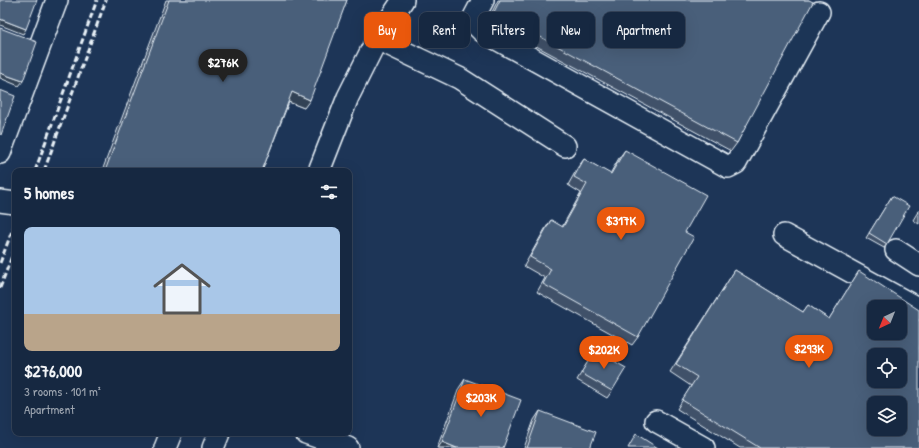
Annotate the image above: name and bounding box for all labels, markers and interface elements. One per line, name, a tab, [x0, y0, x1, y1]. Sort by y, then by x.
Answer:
chip: Buy	[364, 12, 411, 48]
chip: Rent	[419, 12, 470, 48]
chip: Filters	[478, 12, 539, 48]
chip: New	[547, 12, 595, 48]
chip: Apartment	[603, 12, 685, 48]
pin: $276K	[195, 49, 251, 83]
text: $276K	[207, 53, 239, 71]
text: 5 homes	[24, 181, 74, 204]
icon: filters	[318, 181, 340, 203]
pin: $317K	[593, 207, 649, 241]
text: $317K	[606, 211, 636, 229]
icon: home	[146, 253, 218, 325]
north arrow	[867, 300, 907, 340]
map controls	[867, 300, 907, 436]
pin: $293K	[781, 335, 837, 369]
pin: $202K	[576, 336, 632, 370]
text: $293K	[794, 339, 824, 357]
text: $202K	[588, 340, 620, 358]
button: locate	[867, 348, 907, 388]
text: $276,000	[24, 359, 82, 382]
text: 3 rooms · 101 m²	[24, 382, 101, 400]
pin: $203K	[453, 384, 509, 418]
text: $203K	[465, 388, 497, 406]
button: layers	[867, 396, 907, 436]
text: Apartment	[24, 400, 75, 418]

